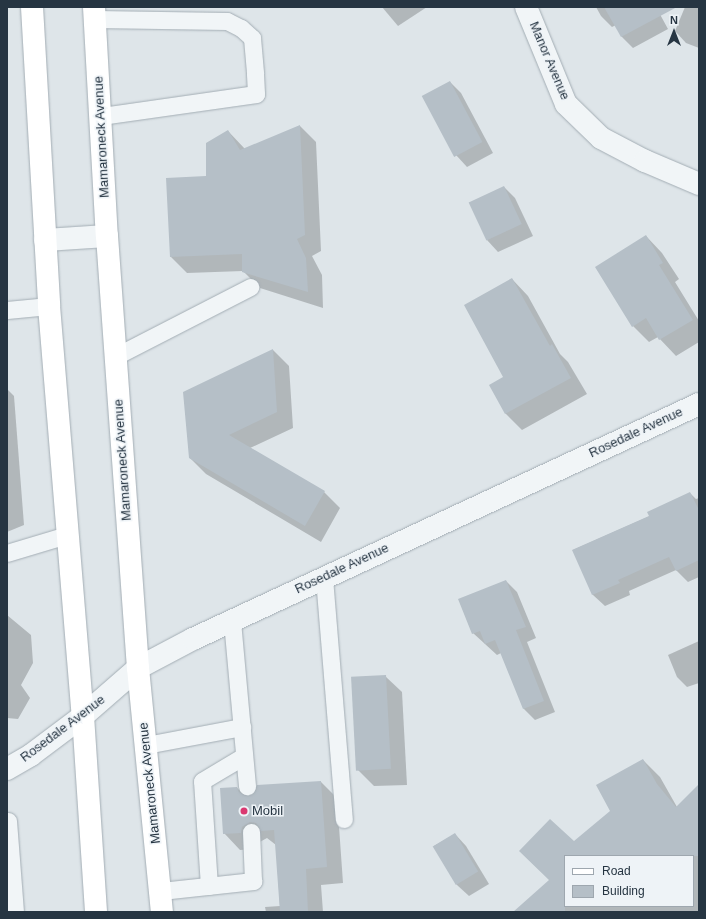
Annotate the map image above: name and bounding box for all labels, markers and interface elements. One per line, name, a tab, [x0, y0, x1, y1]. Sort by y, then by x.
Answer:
north arrow	[654, 12, 694, 52]
text: N	[670, 14, 678, 26]
street label: Manor Avenue	[525, 19, 573, 103]
street label: Mamaroneck Avenue	[91, 75, 113, 199]
street label: Mamaroneck Avenue	[111, 398, 135, 522]
street label: Rosedale Avenue	[586, 404, 686, 462]
street label: Rosedale Avenue	[292, 540, 392, 598]
street label: Rosedale Avenue	[17, 692, 109, 766]
street label: Mamaroneck Avenue	[136, 721, 164, 845]
place label: Mobil	[252, 803, 283, 819]
marker: Mobil	[239, 806, 249, 816]
legend	[564, 855, 694, 907]
text: Road	[602, 864, 631, 878]
text: Building	[602, 884, 645, 898]

